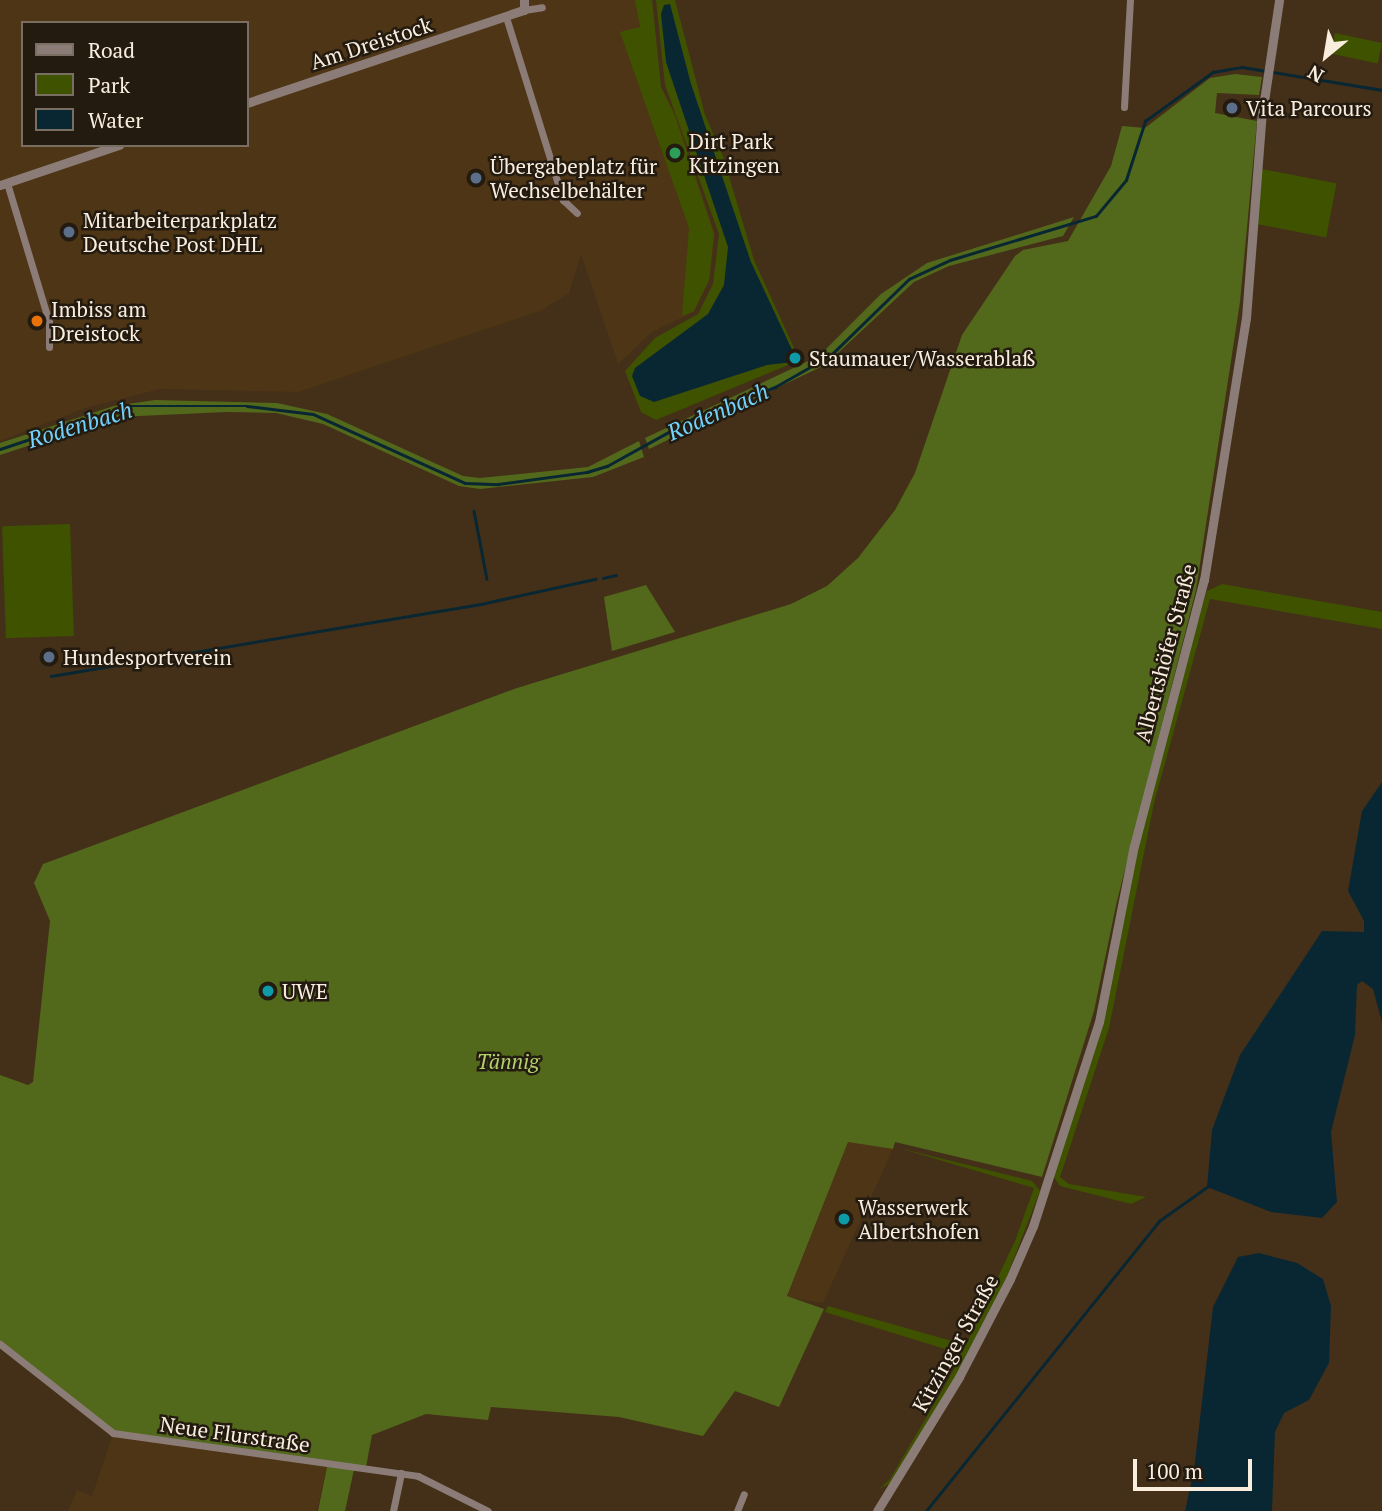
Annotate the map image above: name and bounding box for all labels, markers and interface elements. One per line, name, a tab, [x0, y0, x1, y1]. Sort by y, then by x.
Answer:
street label: Am Dreistock	[307, 11, 435, 75]
legend	[21, 21, 248, 147]
north arrow	[1291, 21, 1361, 91]
text: Road	[88, 36, 135, 64]
text: N	[1303, 60, 1328, 89]
text: Park	[88, 71, 130, 99]
place label: Vita Parcours	[1246, 95, 1372, 121]
marker: Vita Parcours	[1224, 100, 1240, 116]
text: Water	[88, 106, 143, 134]
place label: Dirt Park Kitzingen	[689, 128, 780, 178]
marker: Dirt Park Kitzingen	[667, 145, 683, 161]
place label: Übergabeplatz für Wechselbehälter	[490, 153, 657, 203]
marker: Übergabeplatz für Wechselbehälter	[468, 170, 484, 186]
place label: Mitarbeiterparkplatz Deutsche Post DHL	[83, 207, 277, 257]
marker: Mitarbeiterparkplatz Deutsche Post DHL	[61, 224, 77, 240]
place label: Imbiss am Dreistock	[51, 296, 146, 346]
marker: Imbiss am Dreistock	[29, 313, 45, 329]
place label: Staumauer/Wasserablaß	[809, 345, 1035, 371]
marker: Staumauer/Wasserablaß	[787, 350, 803, 366]
water label: Rodenbach	[663, 377, 773, 447]
water label: Rodenbach	[24, 396, 136, 454]
street label: Albertshöfer Straße	[1129, 561, 1201, 745]
place label: Hundesportverein	[63, 644, 232, 670]
marker: Hundesportverein	[41, 649, 57, 665]
place label: UWE	[282, 978, 328, 1004]
marker: UWE	[260, 983, 276, 999]
park label: Tännig	[477, 1048, 539, 1074]
place label: Wasserwerk Albertshofen	[858, 1194, 979, 1244]
marker: Wasserwerk Albertshofen	[836, 1211, 852, 1227]
street label: Kitzinger Straße	[907, 1270, 1003, 1416]
street label: Neue Flurstraße	[158, 1411, 312, 1457]
scale bar	[1137, 1444, 1256, 1488]
text: 100 m	[1146, 1457, 1203, 1485]

